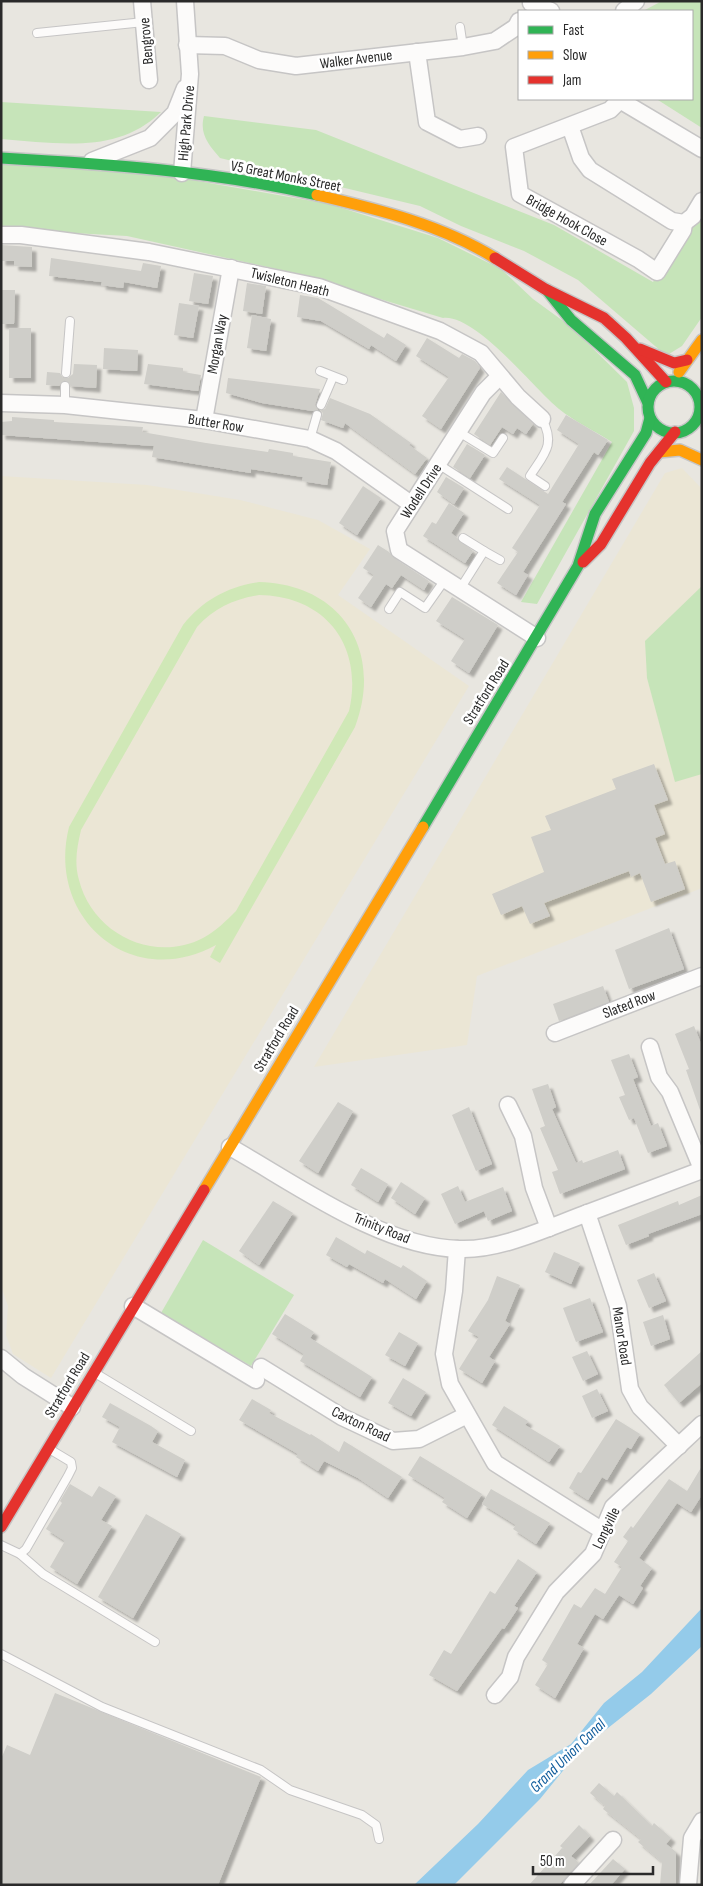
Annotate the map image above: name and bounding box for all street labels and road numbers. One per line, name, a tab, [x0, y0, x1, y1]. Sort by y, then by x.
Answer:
street label: Bengrove	[135, 17, 158, 65]
street label: Walker Avenue	[319, 46, 393, 73]
street label: High Park Drive	[174, 84, 199, 162]
street label: V5 Great Monks Street	[229, 156, 343, 197]
street label: Bridge Hook Close	[523, 190, 611, 251]
street label: Twisleton Heath	[248, 264, 331, 301]
street label: Morgan Way	[203, 313, 232, 375]
street label: Butter Row	[187, 410, 246, 437]
street label: Wodell Drive	[397, 460, 446, 523]
street label: Stratford Road	[459, 656, 514, 728]
street label: Slated Row	[600, 985, 659, 1023]
street label: Stratford Road	[249, 1003, 303, 1076]
street label: Trinity Road	[351, 1209, 413, 1248]
street label: Manor Road	[608, 1305, 636, 1367]
street label: Stratford Road	[40, 1349, 94, 1422]
street label: Caxton Road	[328, 1402, 393, 1447]
street label: Longville	[588, 1504, 625, 1552]

